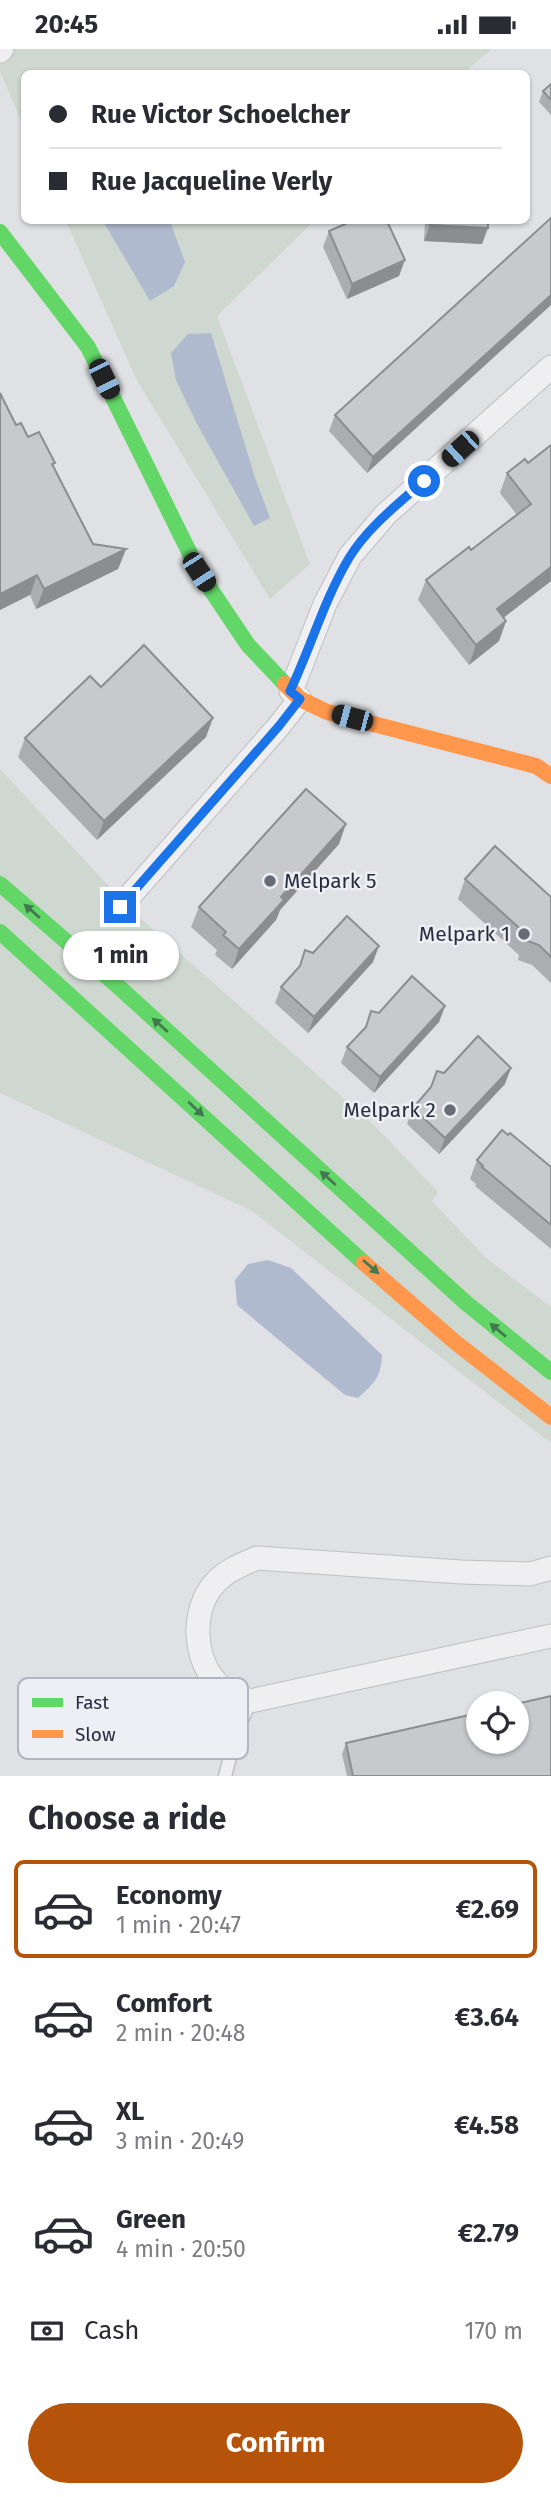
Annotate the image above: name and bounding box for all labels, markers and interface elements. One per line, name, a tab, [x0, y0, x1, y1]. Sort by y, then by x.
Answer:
text: 20:45	[35, 9, 98, 40]
text: Rue Victor Schoelcher	[91, 99, 350, 130]
text: Rue Jacqueline Verly	[91, 166, 332, 197]
car	[86, 356, 123, 402]
car	[438, 427, 483, 471]
route start	[408, 465, 440, 497]
car	[179, 549, 220, 595]
car	[329, 702, 376, 734]
place label: Melpark 5	[284, 868, 377, 894]
marker: Melpark 5	[262, 873, 278, 889]
route end	[104, 891, 136, 923]
one-way arrow	[23, 904, 40, 919]
place label: Melpark 1	[419, 921, 510, 947]
marker: Melpark 1	[516, 926, 532, 942]
callout: 1 min	[62, 931, 178, 980]
text: 1 min	[93, 941, 149, 969]
one-way arrow	[151, 1017, 169, 1033]
place label: Melpark 2	[344, 1097, 436, 1123]
one-way arrow	[187, 1100, 204, 1116]
marker: Melpark 2	[442, 1102, 458, 1118]
one-way arrow	[319, 1170, 337, 1186]
one-way arrow	[362, 1259, 379, 1274]
one-way arrow	[489, 1322, 507, 1338]
legend	[18, 1678, 248, 1759]
text: Fast	[75, 1691, 109, 1714]
map controls	[466, 1691, 529, 1754]
button: locate	[466, 1691, 529, 1754]
text: Slow	[75, 1723, 116, 1746]
text: Choose a ride	[28, 1799, 226, 1837]
icon: car	[32, 1878, 95, 1941]
text: Economy	[116, 1880, 222, 1911]
text: €2.69	[456, 1894, 519, 1925]
text: 1 min · 20:47	[116, 1911, 241, 1939]
icon: car	[32, 1986, 95, 2049]
text: Comfort	[116, 1988, 212, 2019]
text: €3.64	[455, 2002, 519, 2033]
text: 2 min · 20:48	[116, 2019, 245, 2047]
icon: car	[32, 2094, 95, 2157]
text: XL	[116, 2096, 144, 2127]
text: €4.58	[454, 2110, 519, 2141]
text: 3 min · 20:49	[116, 2127, 244, 2155]
icon: car	[32, 2202, 95, 2265]
text: Green	[116, 2204, 186, 2235]
text: €2.79	[458, 2218, 519, 2249]
text: 4 min · 20:50	[116, 2235, 246, 2263]
icon: cash	[28, 2312, 66, 2350]
text: Cash	[84, 2315, 140, 2346]
text: 170 m	[464, 2317, 523, 2345]
button: Confirm	[28, 2403, 523, 2483]

